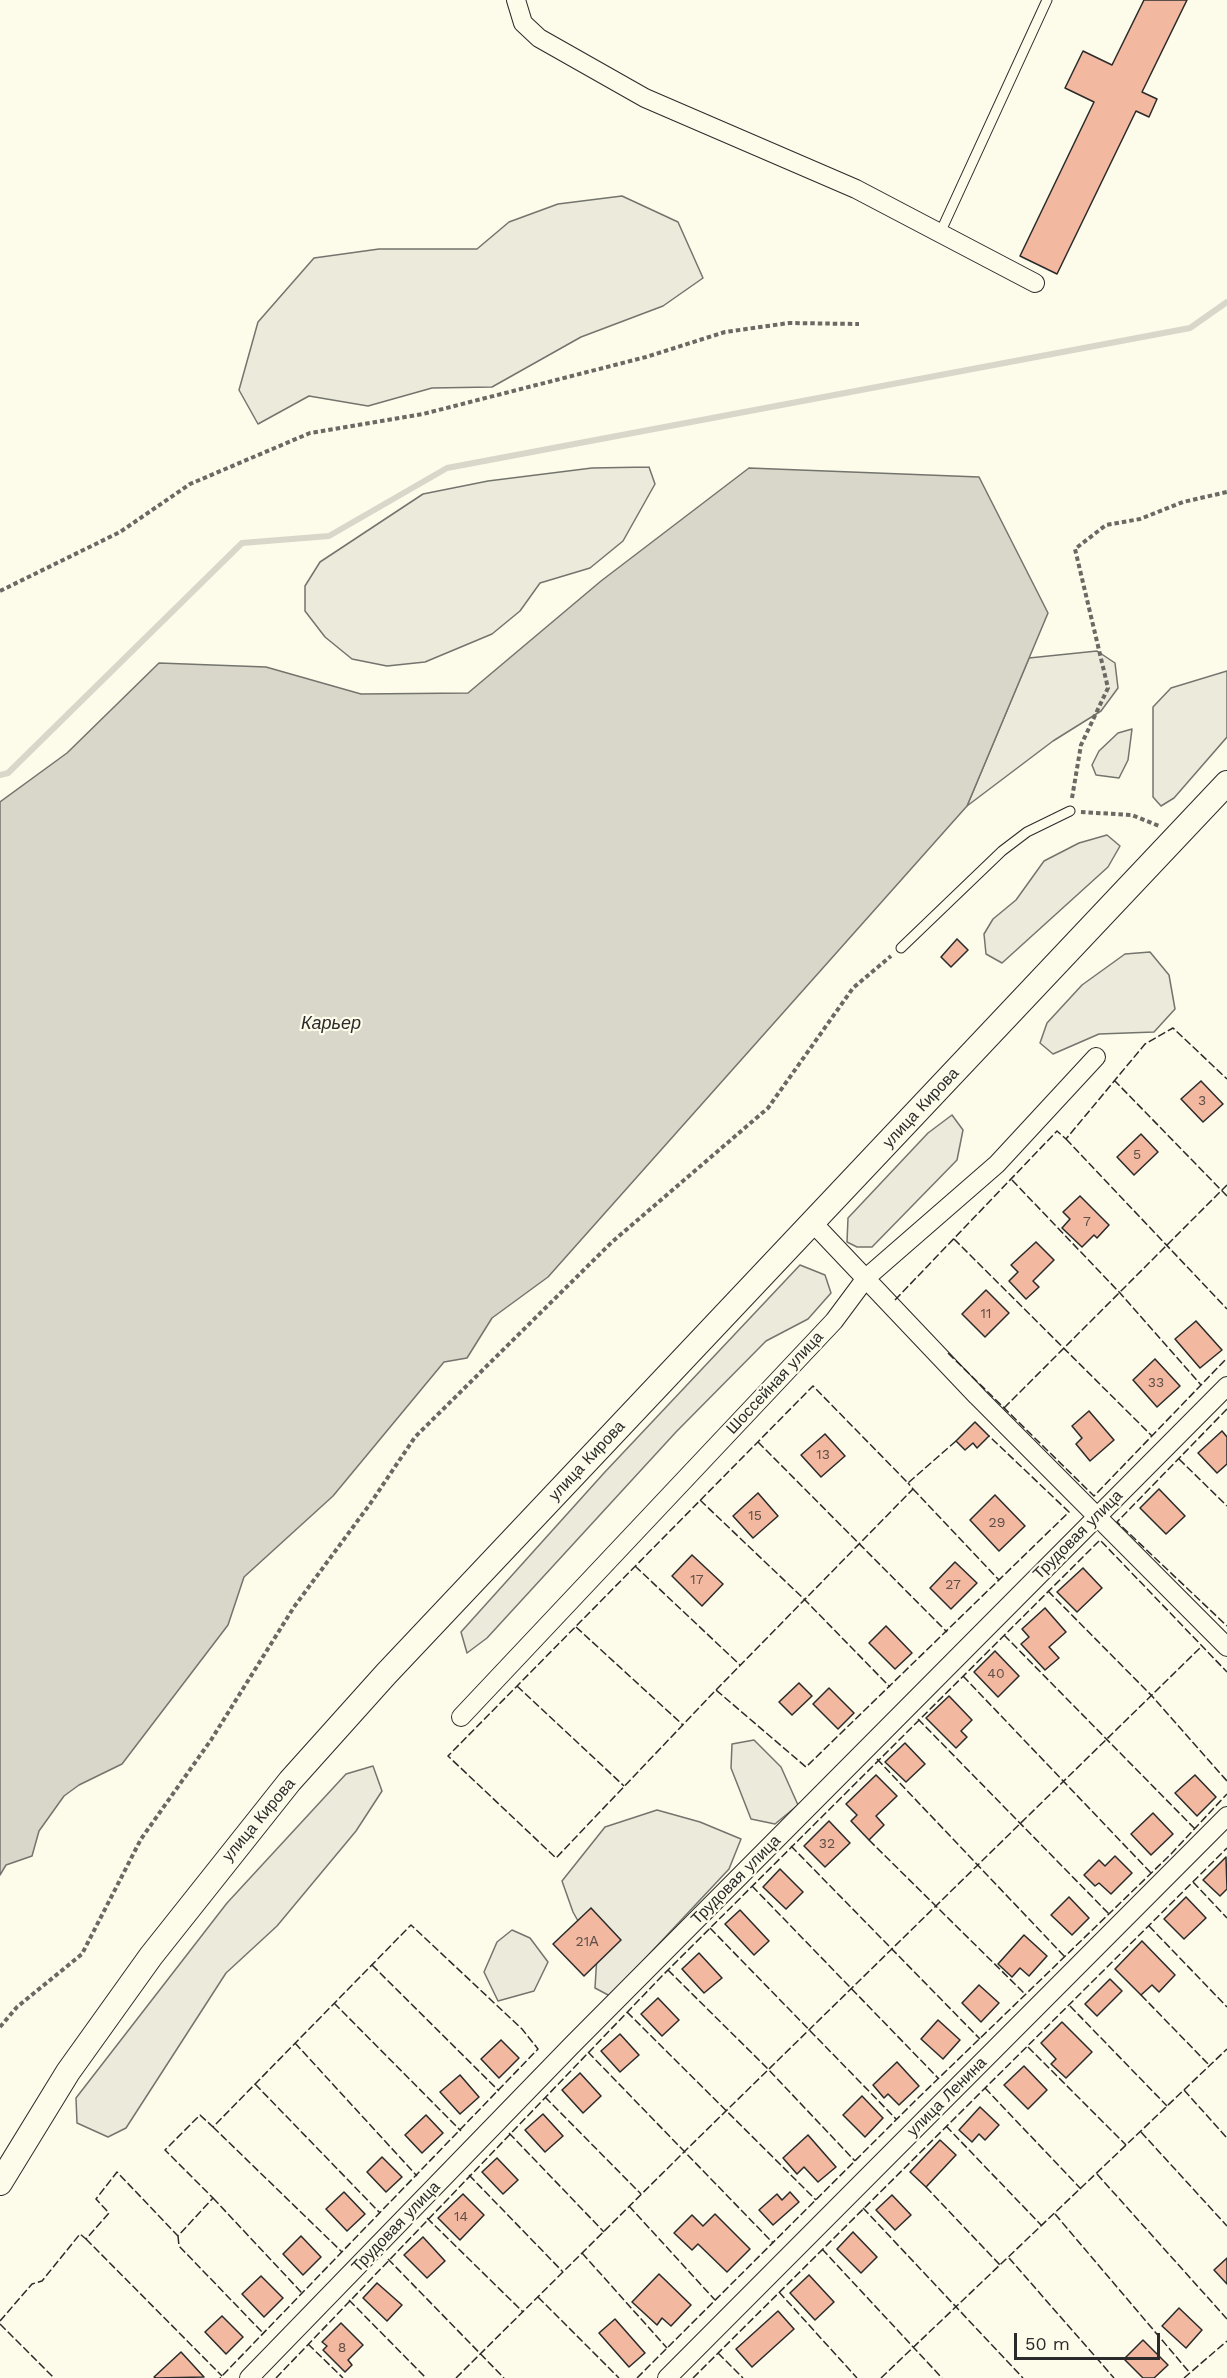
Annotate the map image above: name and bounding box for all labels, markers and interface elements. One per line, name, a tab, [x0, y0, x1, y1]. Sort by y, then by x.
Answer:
water label: Карьер	[301, 1013, 361, 1035]
street label: улица Кирова	[879, 1064, 963, 1152]
house number: 3	[1198, 1093, 1206, 1109]
house number: 5	[1133, 1147, 1141, 1163]
house number: 7	[1083, 1214, 1091, 1230]
house number: 11	[981, 1306, 991, 1322]
street label: Шоссейная улица	[723, 1328, 827, 1438]
house number: 33	[1148, 1375, 1164, 1391]
street label: улица Кирова	[545, 1417, 629, 1505]
house number: 13	[816, 1447, 830, 1463]
street label: Трудовая улица	[1029, 1486, 1127, 1584]
house number: 15	[748, 1508, 762, 1524]
house number: 29	[989, 1515, 1005, 1531]
house number: 17	[690, 1572, 704, 1588]
house number: 27	[945, 1577, 961, 1593]
house number: 40	[987, 1666, 1005, 1682]
street label: улица Кирова	[219, 1774, 299, 1866]
street label: Трудовая улица	[687, 1831, 785, 1929]
house number: 32	[819, 1836, 835, 1852]
house number: 21А	[576, 1934, 598, 1950]
street label: улица Ленина	[903, 2053, 991, 2141]
street label: Трудовая улица	[348, 2178, 444, 2276]
house number: 14	[454, 2209, 468, 2225]
scale bar	[1017, 2321, 1162, 2359]
text: 50 m	[1025, 2333, 1070, 2354]
house number: 8	[338, 2340, 346, 2356]

